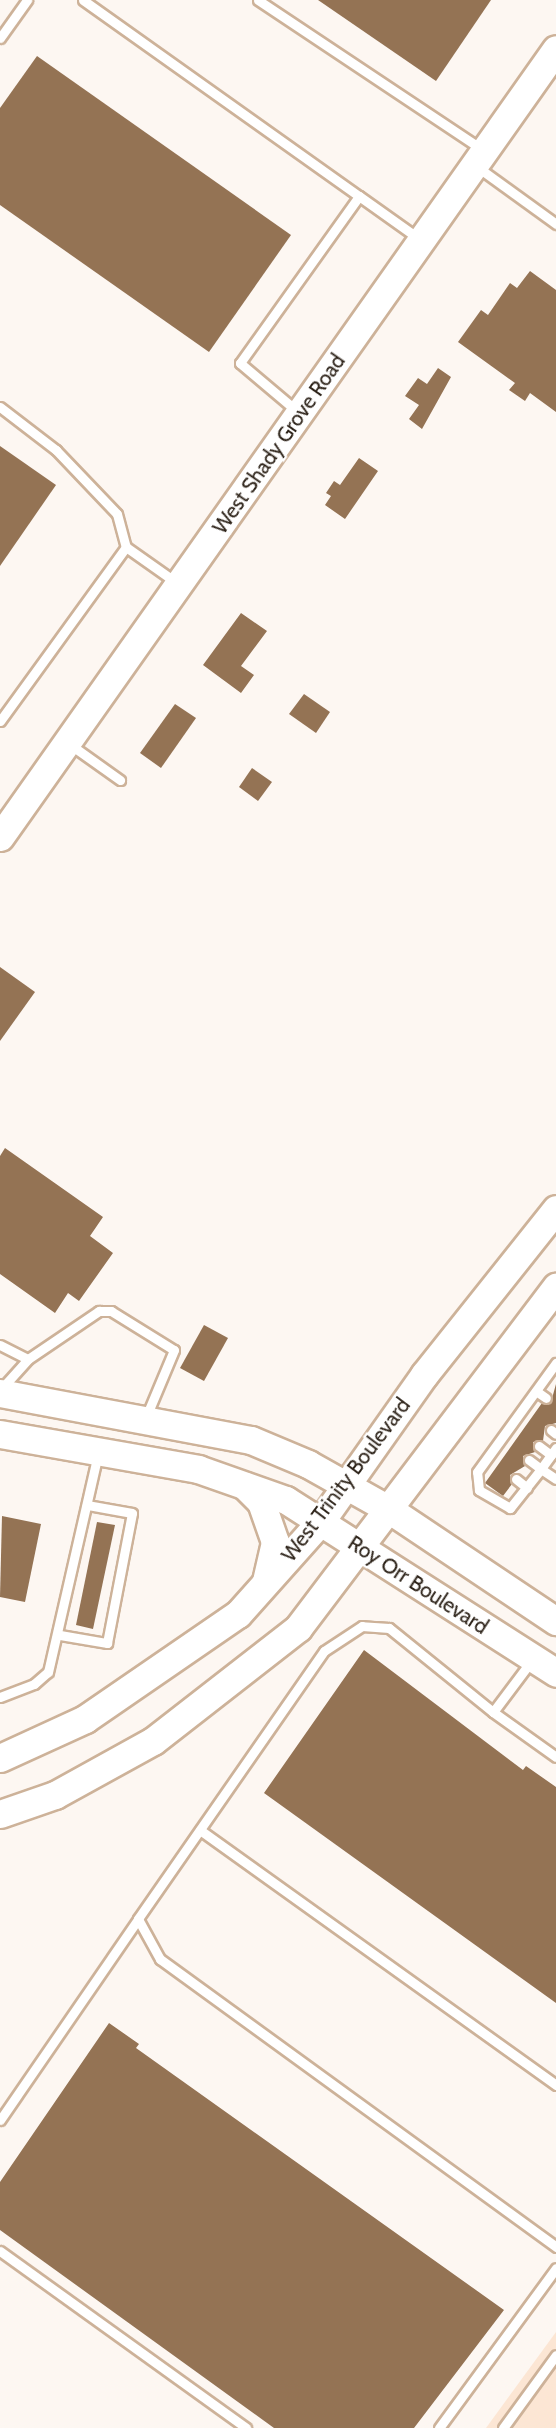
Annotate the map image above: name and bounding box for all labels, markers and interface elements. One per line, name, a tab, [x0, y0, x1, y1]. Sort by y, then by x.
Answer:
street label: West Shady Grove Road	[207, 349, 351, 539]
street label: West Trinity Boulevard	[276, 1393, 416, 1567]
street label: Roy Orr Boulevard	[343, 1530, 493, 1640]

